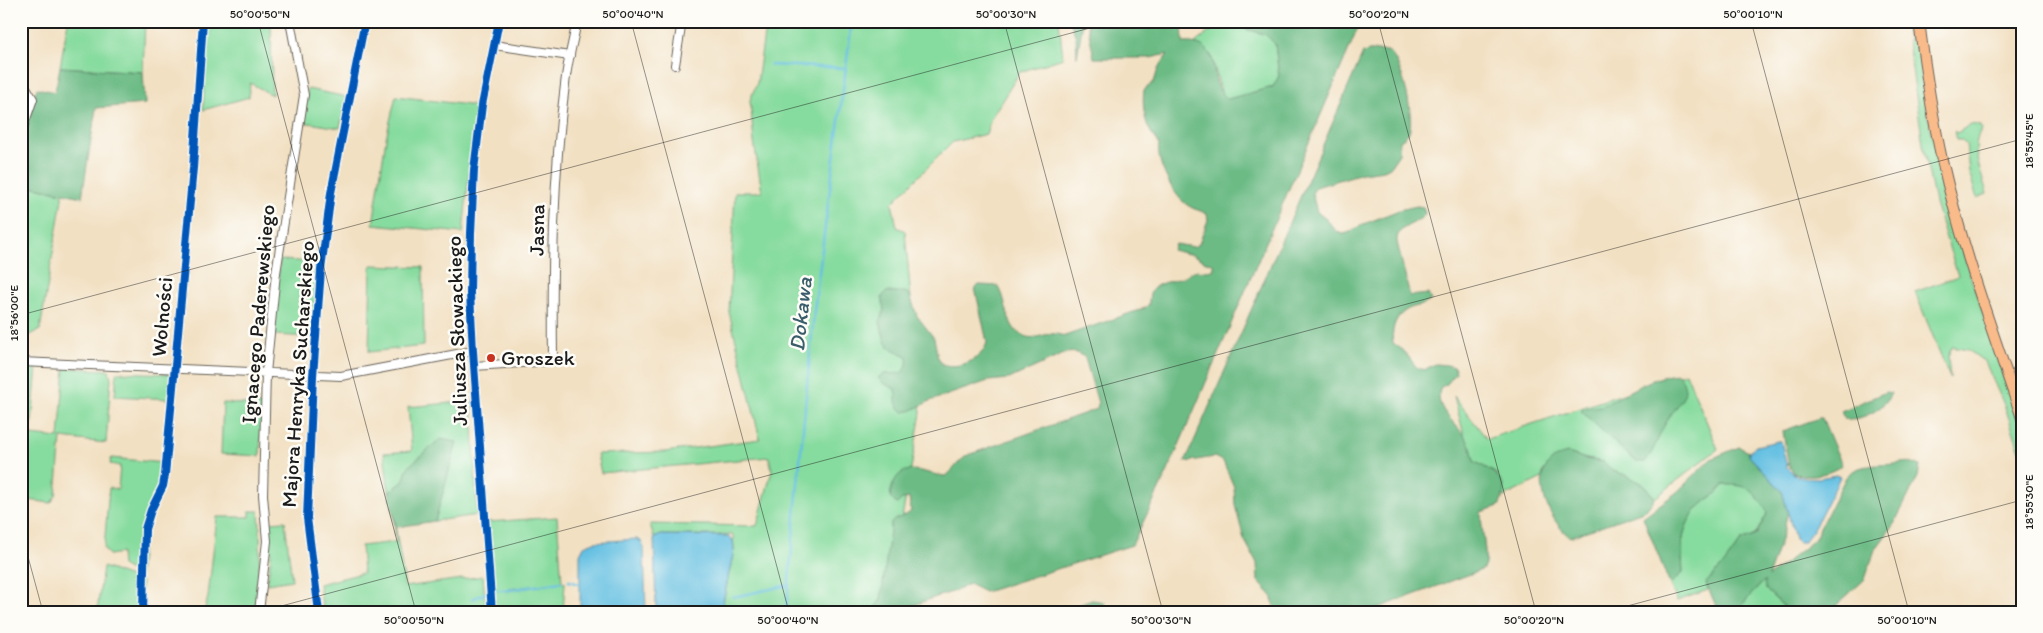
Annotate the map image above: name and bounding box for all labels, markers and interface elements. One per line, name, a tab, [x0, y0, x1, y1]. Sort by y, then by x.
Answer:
text: 50°00'50"N	[230, 7, 290, 21]
text: 50°00'40"N	[602, 7, 664, 21]
text: 50°00'30"N	[976, 7, 1036, 21]
text: 50°00'20"N	[1349, 7, 1409, 21]
text: 50°00'10"N	[1723, 7, 1783, 21]
text: 18°55'45"E	[2022, 113, 2036, 169]
street label: Ignacego Paderewskiego	[235, 203, 280, 425]
street label: Jasna	[524, 204, 549, 256]
street label: Juliusza Słowackiego	[441, 235, 472, 427]
street label: Majora Henryka Sucharskiego	[276, 240, 319, 508]
water label: Dokawa	[783, 275, 818, 352]
street label: Wolności	[146, 276, 177, 358]
text: 18°56'00"E	[7, 284, 21, 341]
place label: Groszek	[501, 345, 575, 370]
marker: Groszek	[485, 352, 497, 364]
text: 18°55'30"E	[2022, 474, 2036, 530]
text: 50°00'50"N	[384, 613, 444, 627]
text: 50°00'40"N	[757, 613, 819, 627]
text: 50°00'30"N	[1131, 613, 1191, 627]
text: 50°00'20"N	[1504, 613, 1564, 627]
text: 50°00'10"N	[1877, 613, 1937, 627]

